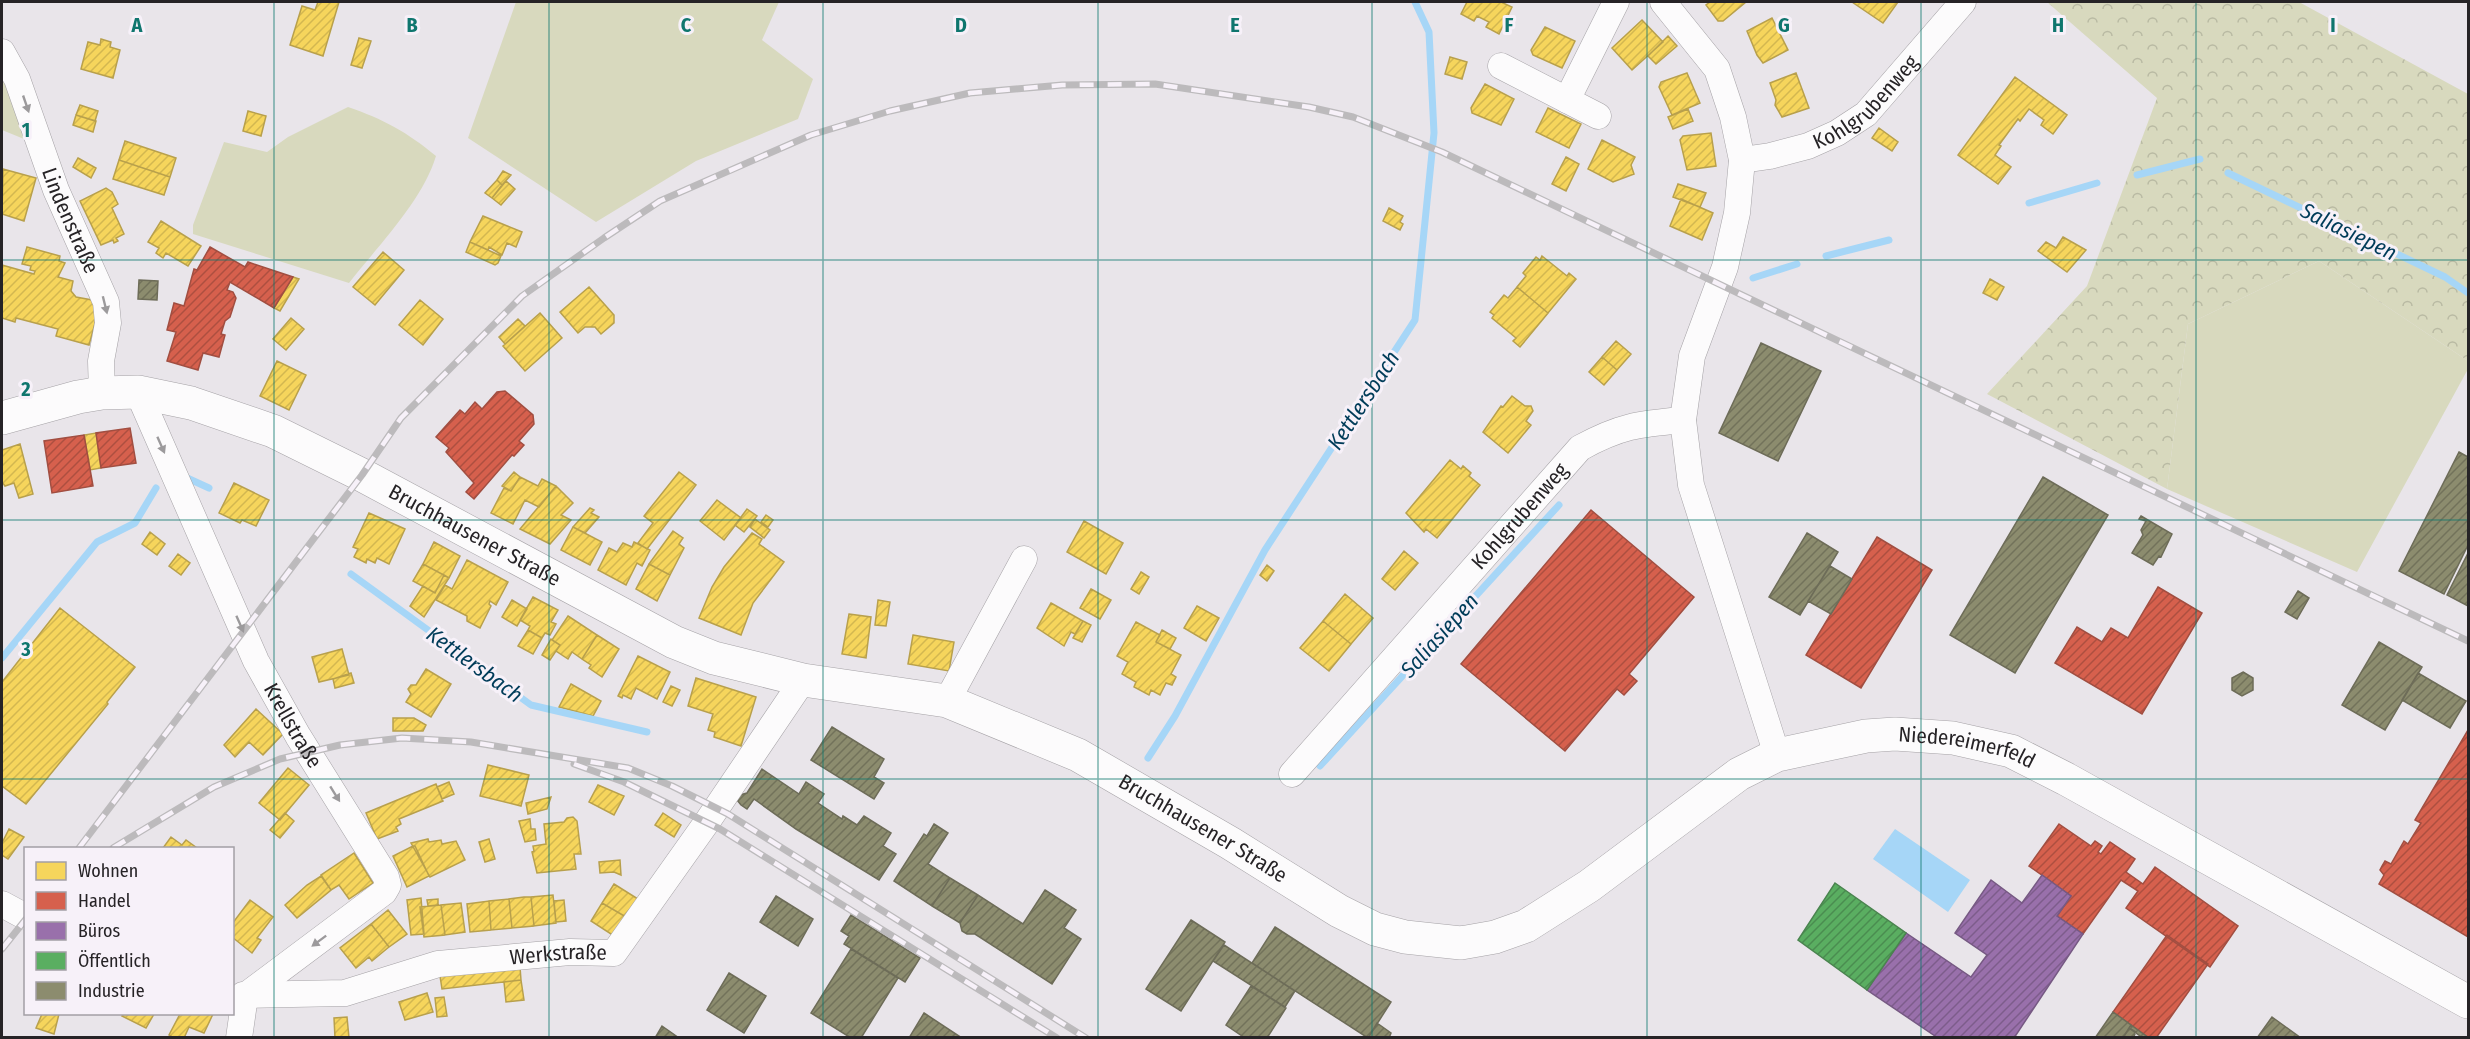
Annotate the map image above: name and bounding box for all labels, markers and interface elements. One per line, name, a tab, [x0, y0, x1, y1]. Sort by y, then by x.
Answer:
text: A	[131, 13, 144, 37]
text: B	[406, 13, 418, 37]
text: C	[681, 13, 692, 37]
text: D	[955, 13, 967, 37]
text: E	[1230, 13, 1240, 37]
text: F	[1505, 13, 1514, 37]
text: G	[1778, 13, 1790, 37]
text: H	[2052, 13, 2064, 37]
text: I	[2330, 13, 2336, 37]
street label: Kohlgrubenweg	[1809, 50, 1924, 155]
one-way arrow	[22, 95, 32, 113]
text: 1	[22, 118, 30, 142]
street label: Lindenstraße	[36, 164, 105, 277]
water label: Saliasiepen	[2295, 196, 2401, 266]
one-way arrow	[100, 296, 110, 314]
water label: Kettlersbach	[1321, 346, 1405, 455]
text: 2	[20, 377, 31, 401]
one-way arrow	[156, 437, 166, 455]
street label: Kohlgrubenweg	[1466, 458, 1574, 575]
street label: Bruchhausener Straße	[384, 479, 565, 592]
water label: Saliasiepen	[1394, 588, 1484, 684]
one-way arrow	[235, 615, 245, 633]
water label: Kettlersbach	[421, 620, 528, 708]
text: 3	[20, 637, 31, 661]
street label: Krellstraße	[258, 679, 328, 773]
street label: Niedereimerfeld	[1898, 721, 2040, 774]
street label: Bruchhausener Straße	[1114, 768, 1292, 888]
one-way arrow	[329, 786, 340, 802]
legend	[24, 847, 234, 1015]
text: Wohnen	[78, 860, 138, 882]
text: Handel	[78, 890, 131, 912]
text: Büros	[78, 920, 121, 942]
one-way arrow	[312, 934, 327, 946]
street label: Werkstraße	[508, 939, 607, 970]
text: Öffentlich	[78, 950, 151, 972]
text: Industrie	[78, 980, 145, 1002]

